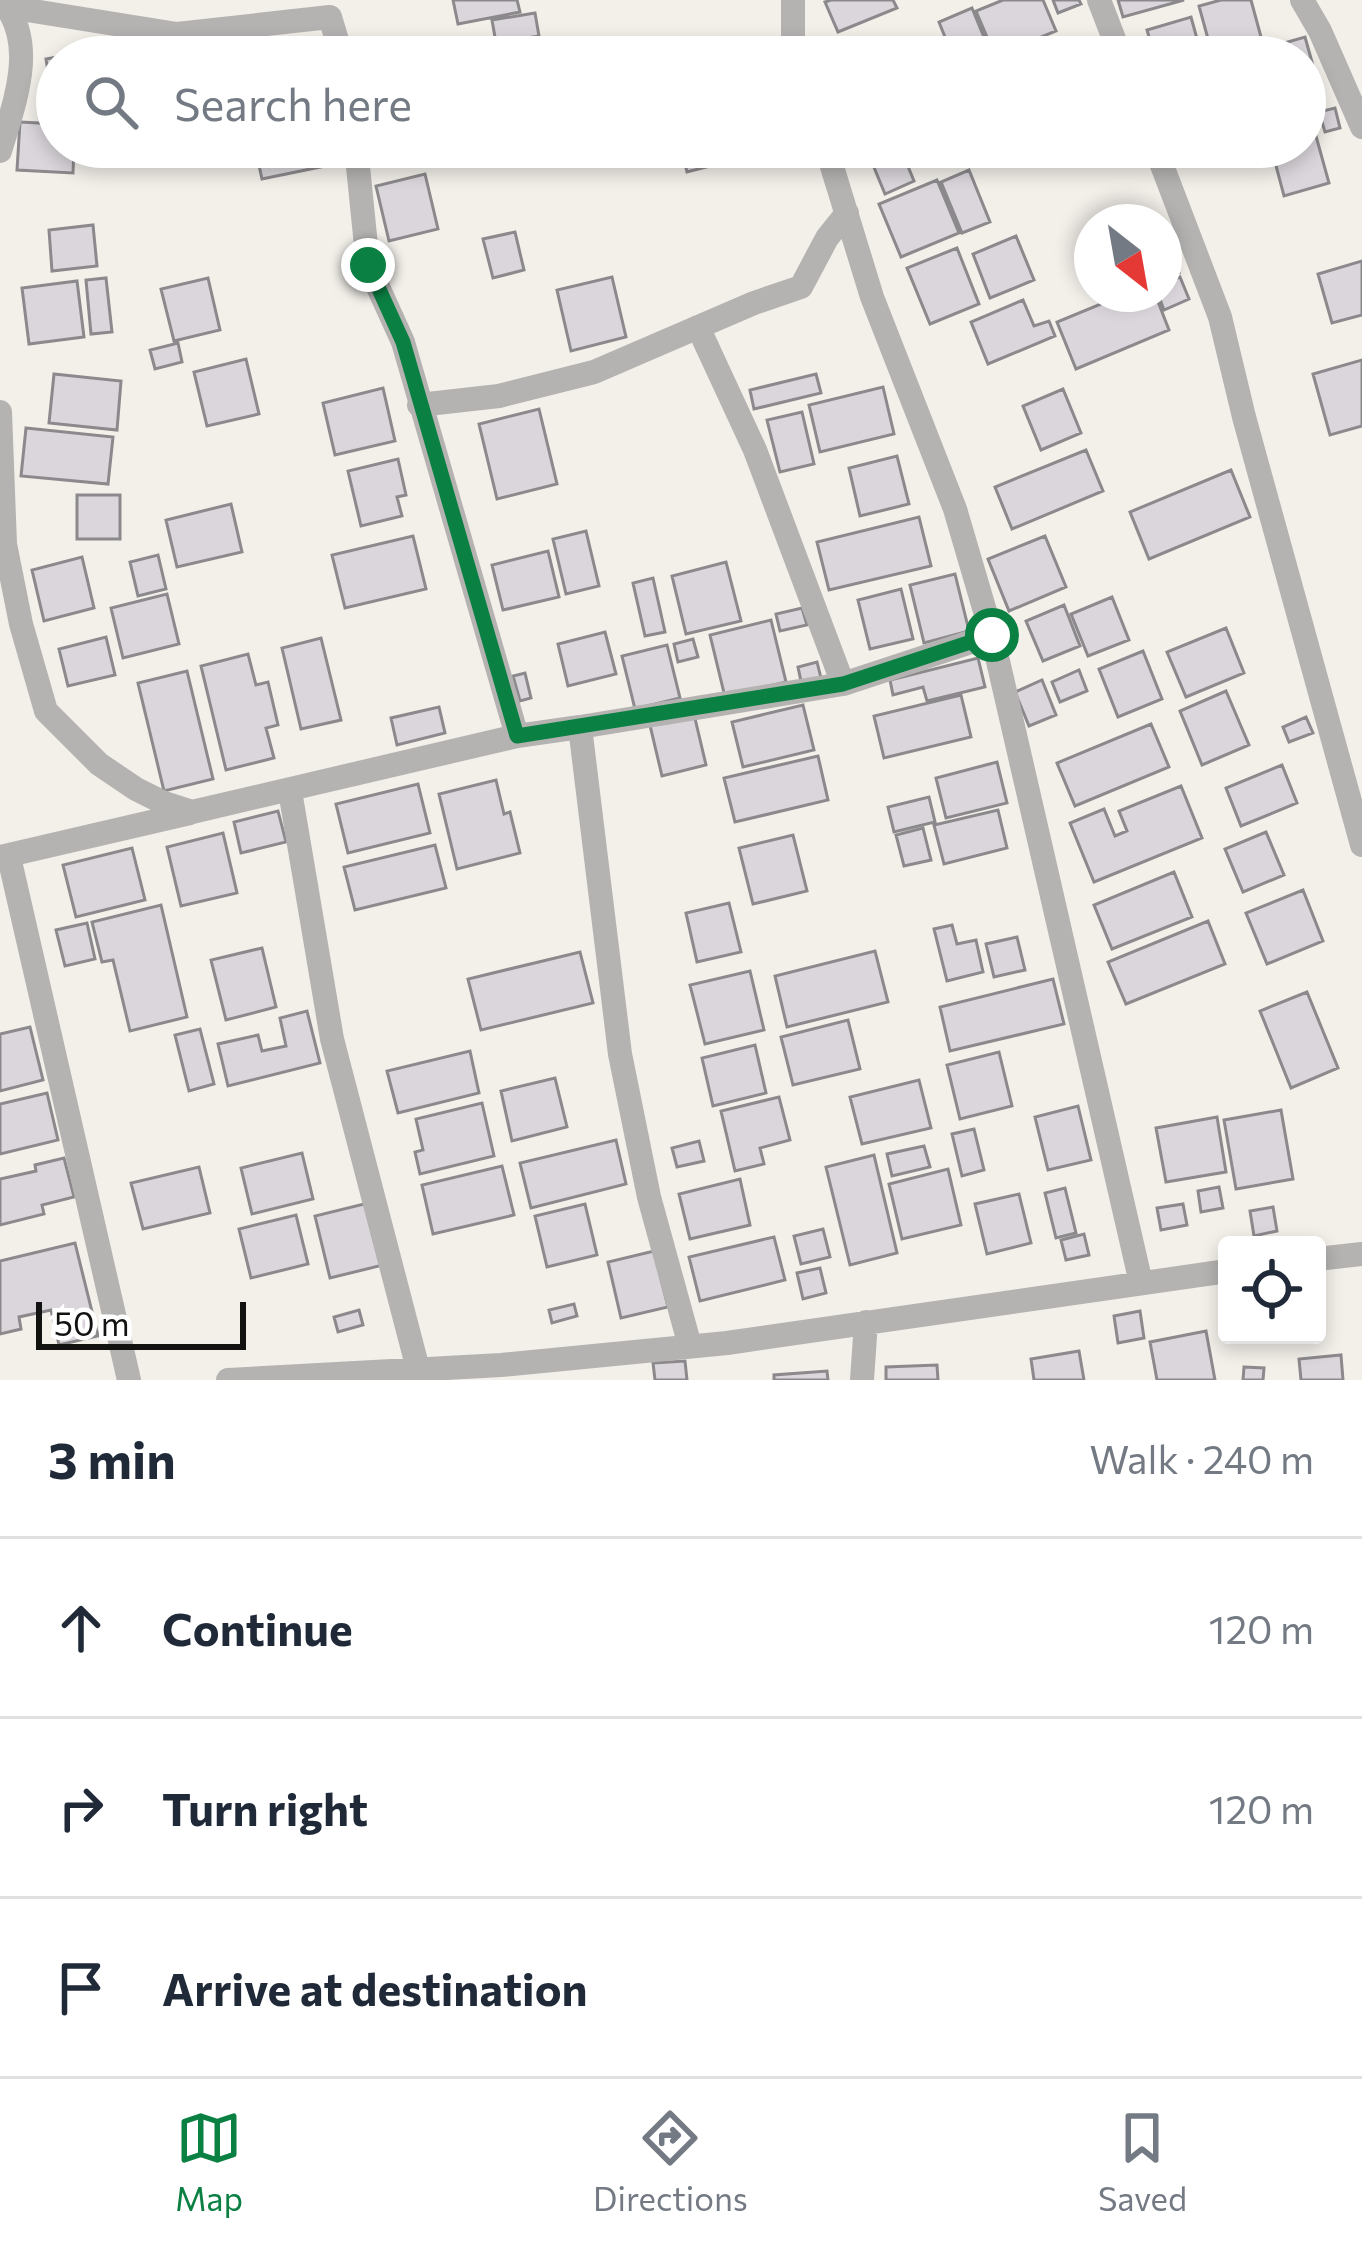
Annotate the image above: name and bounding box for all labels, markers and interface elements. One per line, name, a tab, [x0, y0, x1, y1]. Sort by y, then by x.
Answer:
search box	[36, 36, 1326, 168]
icon: search	[78, 69, 144, 135]
text: Search here	[174, 75, 412, 130]
north arrow	[1074, 204, 1182, 312]
route end	[341, 238, 395, 292]
route start	[965, 608, 1019, 662]
map controls	[1218, 1236, 1326, 1344]
button: locate	[1218, 1236, 1326, 1344]
scale bar	[36, 1296, 246, 1349]
text: 50 m	[54, 1302, 130, 1343]
text: 3 min	[48, 1427, 176, 1490]
text: Walk · 240 m	[1089, 1434, 1314, 1482]
icon: ahead	[48, 1595, 114, 1661]
text: Continue	[162, 1600, 353, 1655]
text: 120 m	[1209, 1604, 1314, 1652]
icon: right	[48, 1775, 114, 1841]
text: Turn right	[162, 1780, 368, 1835]
text: 120 m	[1209, 1784, 1314, 1832]
icon: arrive	[48, 1955, 114, 2021]
text: Arrive at destination	[162, 1960, 588, 2015]
tab: Map	[175, 2105, 243, 2218]
tab: Directions	[593, 2105, 748, 2218]
tab: Saved	[1098, 2105, 1187, 2218]

